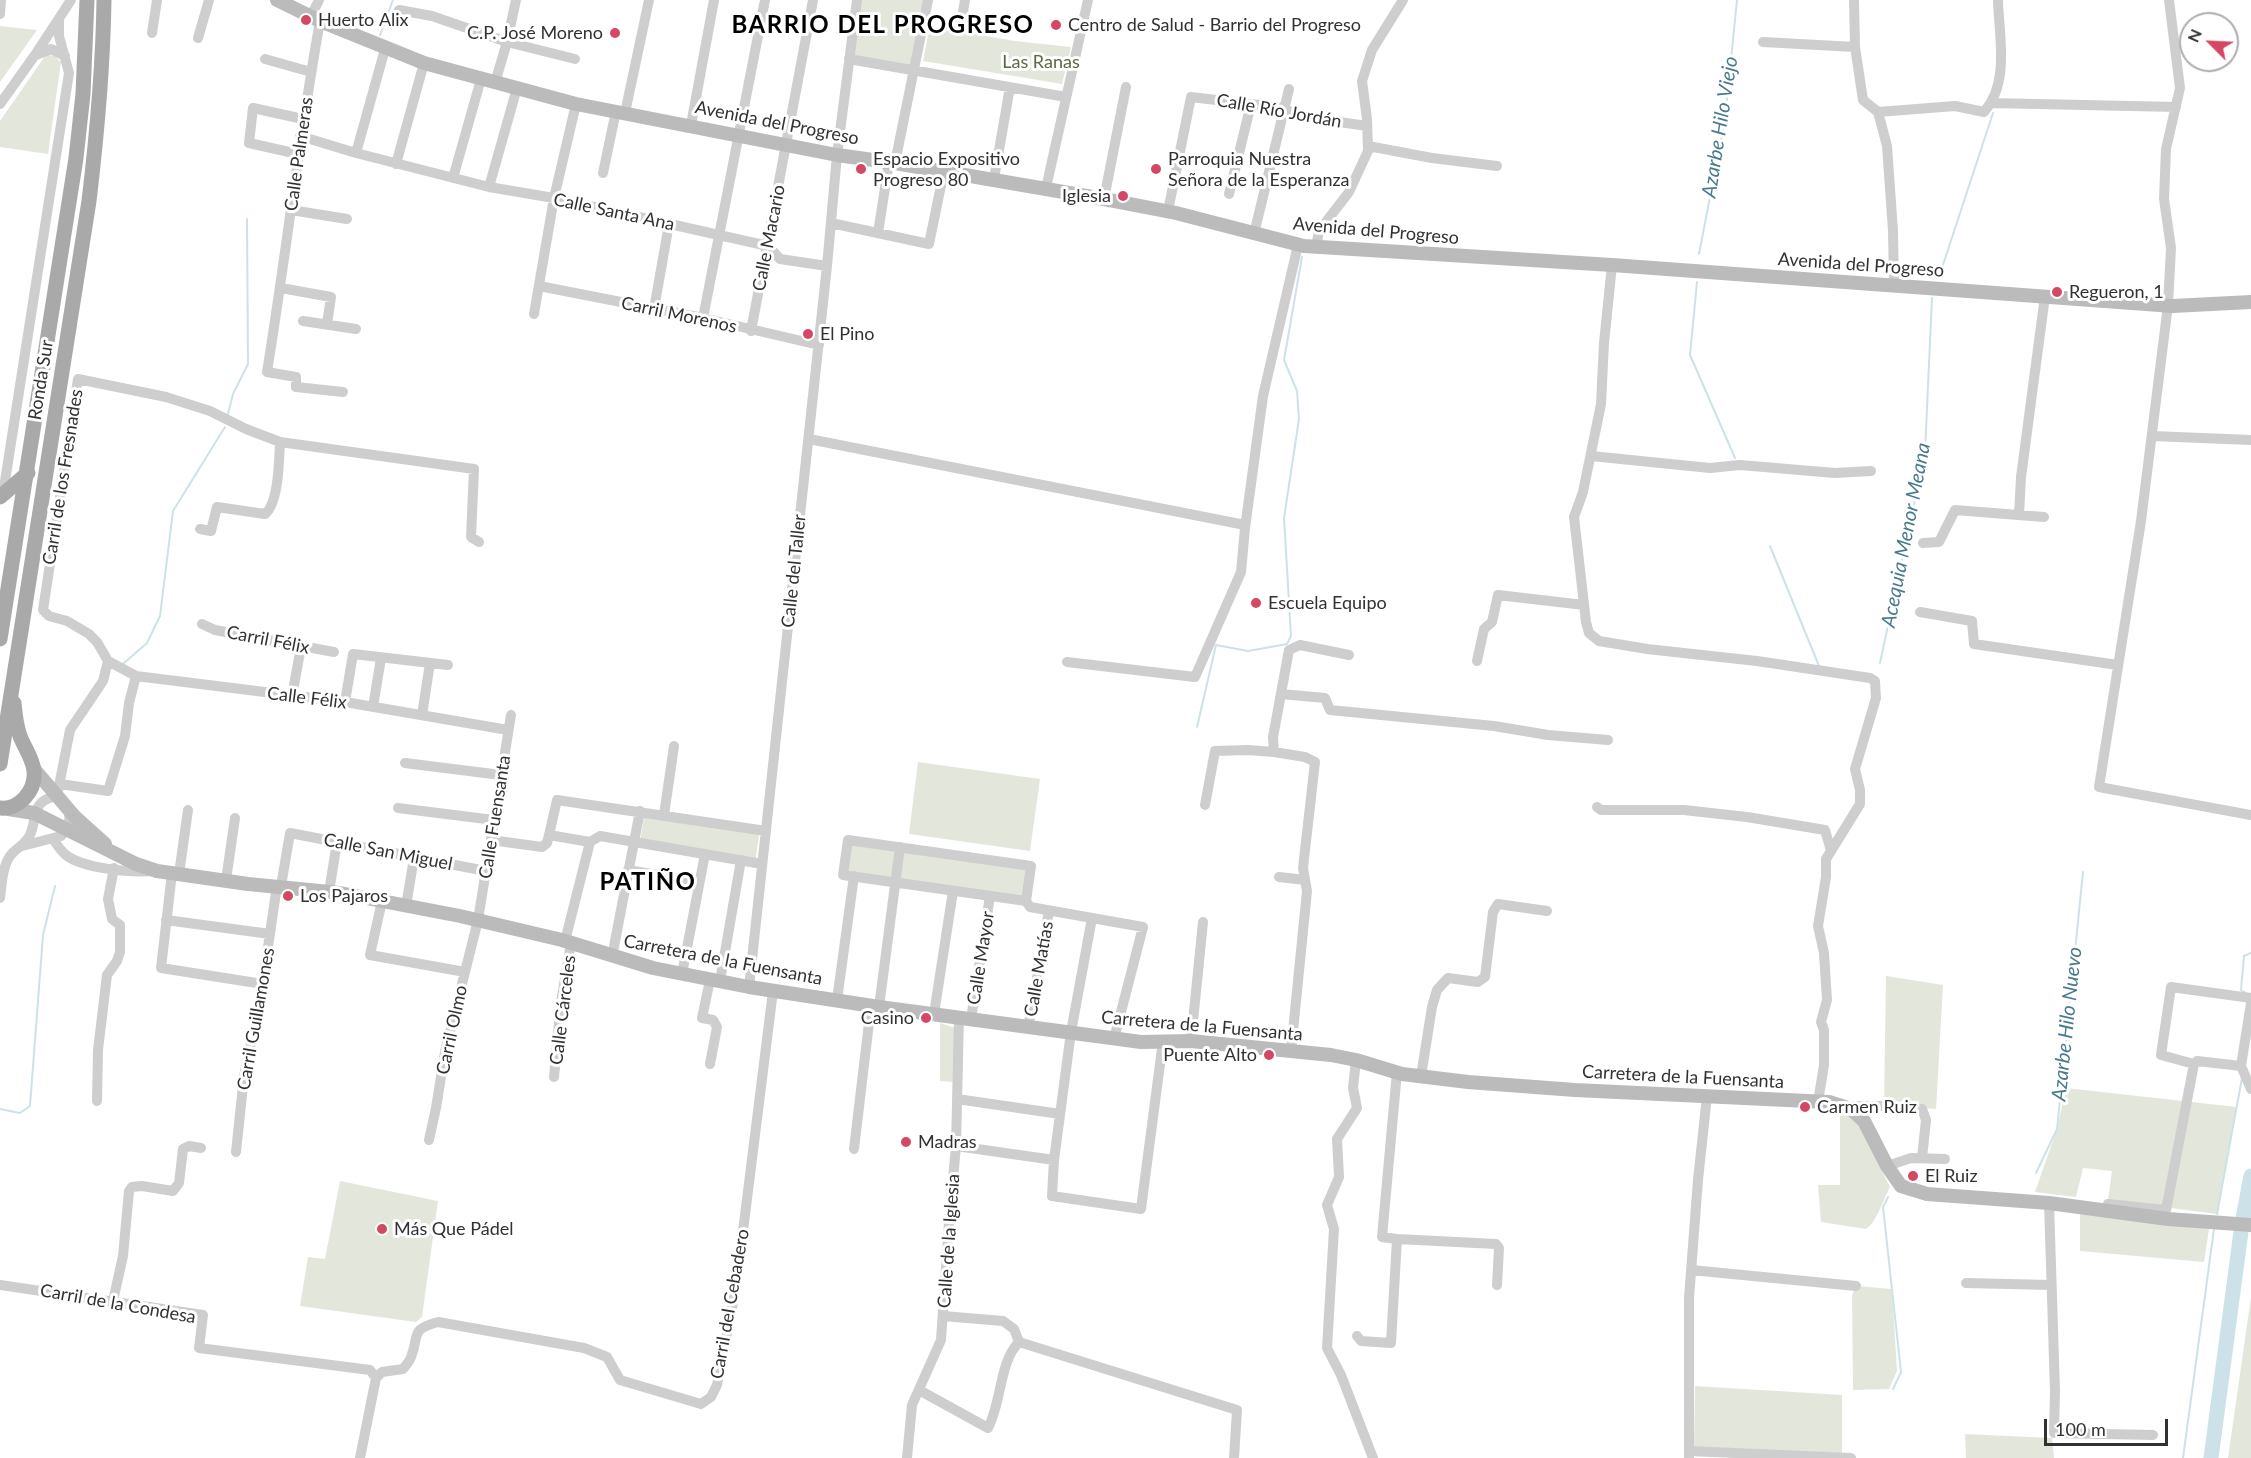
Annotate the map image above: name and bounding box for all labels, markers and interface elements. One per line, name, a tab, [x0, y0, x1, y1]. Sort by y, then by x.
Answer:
place label: Huerto Alix	[318, 9, 409, 31]
district label: BARRIO DEL PROGRESO	[732, 11, 1034, 39]
north arrow	[2179, 12, 2239, 72]
marker: Huerto Alix	[299, 13, 313, 27]
place label: Centro de Salud - Barrio del Progreso	[1068, 14, 1361, 36]
marker: Centro de Salud - Barrio del Progreso	[1049, 18, 1063, 32]
place label: C.P. José Moreno	[467, 22, 603, 44]
marker: C.P. José Moreno	[608, 26, 622, 40]
text: N	[2183, 26, 2205, 45]
park label: Las Ranas	[1002, 51, 1080, 73]
water label: Azarbe Hilo Viejo	[1697, 55, 1743, 199]
street label: Calle Río Jordán	[1215, 89, 1343, 133]
street label: Calle Palmeras	[280, 96, 318, 212]
street label: Avenida del Progreso	[693, 97, 861, 149]
place label: Espacio Expositivo Progreso 80	[873, 148, 1020, 190]
place label: Parroquia Nuestra Señora de la Esperanza	[1168, 148, 1350, 190]
marker: Espacio Expositivo Progreso 80	[854, 162, 868, 176]
marker: Parroquia Nuestra Señora de la Esperanza	[1149, 162, 1163, 176]
street label: Calle Macario	[748, 183, 790, 293]
place label: Iglesia	[1062, 185, 1111, 207]
street label: Calle Santa Ana	[551, 189, 677, 235]
marker: Iglesia	[1116, 189, 1130, 203]
street label: Avenida del Progreso	[1292, 213, 1460, 249]
street label: Avenida del Progreso	[1777, 248, 1945, 282]
place label: Regueron, 1	[2069, 281, 2164, 303]
marker: Regueron, 1	[2050, 285, 2064, 299]
street label: Carril Morenos	[619, 292, 739, 338]
place label: El Pino	[820, 323, 874, 345]
marker: El Pino	[801, 327, 815, 341]
street label: Ronda Sur	[24, 338, 58, 422]
street label: Carril de los Fresnades	[38, 388, 88, 566]
water label: Acequia Menor Meana	[1876, 441, 1936, 629]
street label: Calle del Taller	[777, 513, 811, 629]
place label: Escuela Equipo	[1268, 592, 1387, 614]
marker: Escuela Equipo	[1249, 596, 1263, 610]
street label: Carril Félix	[225, 621, 311, 659]
street label: Calle Félix	[266, 682, 348, 714]
street label: Calle Fuensanta	[475, 754, 515, 880]
street label: Calle San Miguel	[322, 829, 454, 875]
district label: PATIÑO	[599, 868, 697, 896]
place label: Los Pajaros	[300, 885, 388, 907]
marker: Los Pajaros	[281, 889, 295, 903]
street label: Calle Mayor	[963, 910, 999, 1006]
street label: Calle Matías	[1020, 920, 1058, 1018]
street label: Carretera de la Fuensanta	[622, 930, 824, 990]
street label: Carril Guillamones	[233, 946, 279, 1092]
water label: Azarbe Hilo Nuevo	[2047, 946, 2087, 1102]
street label: Calle Cárceles	[546, 954, 580, 1066]
street label: Carril Olmo	[432, 983, 472, 1077]
street label: Carretera de la Fuensanta	[1100, 1006, 1304, 1046]
place label: Casino	[861, 1007, 914, 1029]
marker: Casino	[919, 1011, 933, 1025]
place label: Puente Alto	[1163, 1044, 1257, 1066]
marker: Puente Alto	[1262, 1048, 1276, 1062]
street label: Carretera de la Fuensanta	[1581, 1061, 1785, 1093]
place label: Carmen Ruiz	[1817, 1096, 1917, 1118]
marker: Carmen Ruiz	[1798, 1100, 1812, 1114]
place label: Madras	[918, 1131, 977, 1153]
marker: Madras	[899, 1135, 913, 1149]
place label: El Ruiz	[1925, 1165, 1978, 1187]
marker: El Ruiz	[1906, 1169, 1920, 1183]
street label: Calle de la Iglesia	[934, 1173, 964, 1309]
place label: Más Que Pádel	[394, 1218, 514, 1240]
marker: Más Que Pádel	[375, 1222, 389, 1236]
street label: Carril del Cebadero	[706, 1227, 754, 1381]
street label: Carril de la Condesa	[38, 1280, 198, 1328]
scale bar	[2047, 1407, 2172, 1445]
text: 100 m	[2055, 1418, 2106, 1440]

